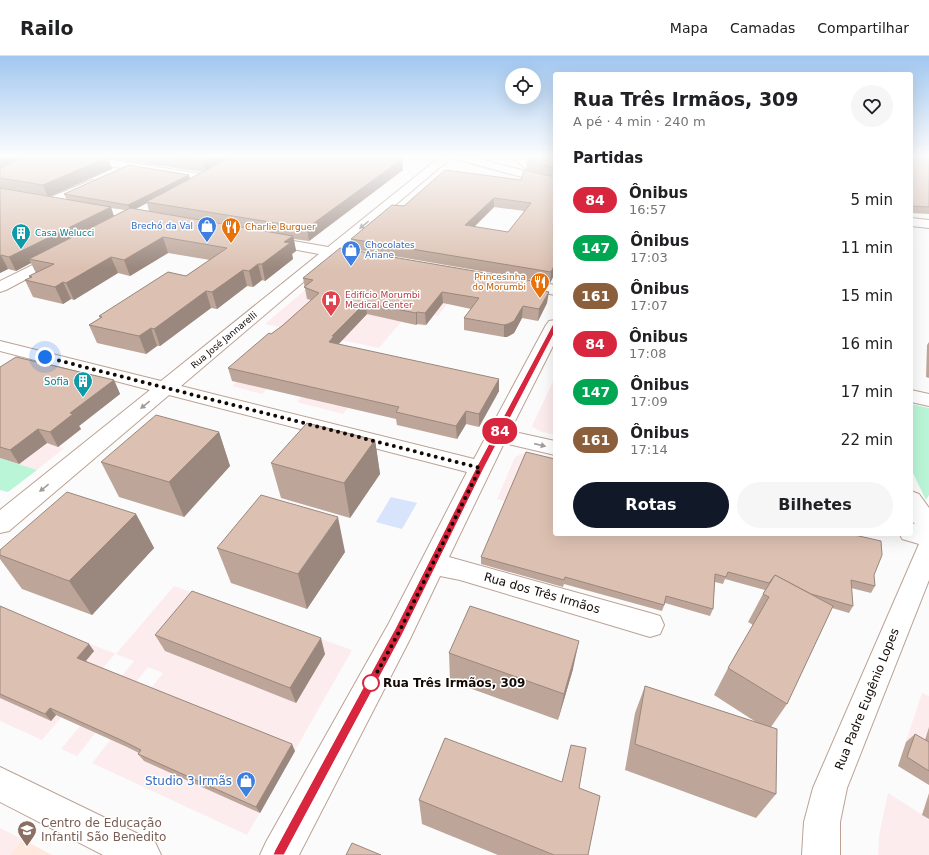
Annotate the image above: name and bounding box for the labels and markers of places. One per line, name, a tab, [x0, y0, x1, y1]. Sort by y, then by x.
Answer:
shop icon: Brechó da Val	[196, 215, 218, 243]
restaurant icon: Charlie Burguer	[220, 216, 242, 244]
place label: Brechó da Val	[131, 221, 193, 231]
building icon: Casa Welucci	[10, 222, 32, 250]
place label: Charlie Burguer	[245, 222, 316, 232]
place label: Casa Welucci	[35, 228, 94, 238]
shop icon: Chocolates Ariane	[340, 239, 362, 267]
place label: Chocolates Ariane	[365, 240, 415, 260]
restaurant icon: Princesinha do Morumbi	[529, 271, 551, 299]
place label: Princesinha do Morumbi	[472, 272, 526, 292]
hospital icon: Edifício Morumbi Medical Center	[320, 289, 342, 317]
place label: Edifício Morumbi Medical Center	[345, 290, 420, 310]
building icon: Sofia	[72, 370, 94, 398]
place label: Sofia	[44, 376, 69, 387]
marker: Rua Três Irmãos, 309	[362, 674, 380, 692]
place label: Rua Três Irmãos, 309	[383, 676, 525, 690]
shop icon: Studio 3 Irmãs	[235, 770, 257, 798]
place label: Studio 3 Irmãs	[145, 774, 232, 788]
place label: Centro de Educação Infantil São Benedito	[41, 816, 166, 844]
school or university icon: Centro de Educação Infantil São Benedito	[16, 819, 38, 847]

